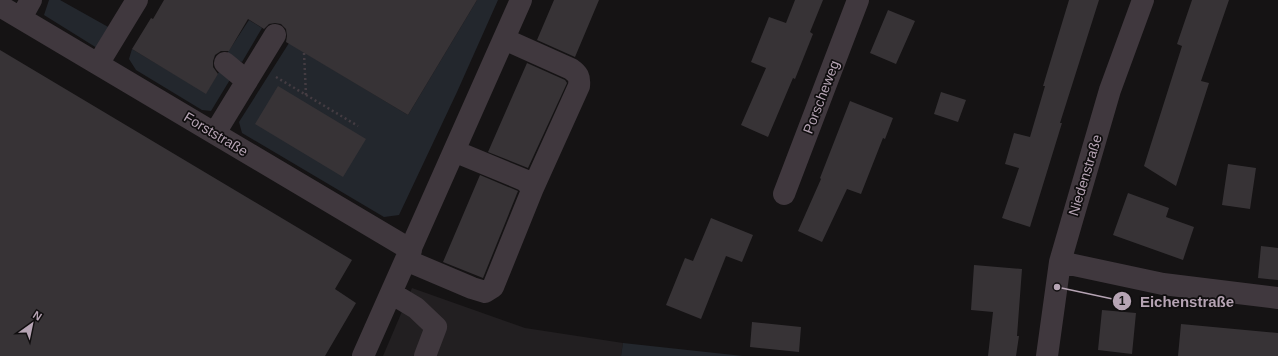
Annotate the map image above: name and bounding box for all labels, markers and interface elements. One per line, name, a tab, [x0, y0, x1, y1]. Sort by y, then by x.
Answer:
street label: Porscheweg	[800, 58, 842, 136]
street label: Forststraße	[181, 109, 251, 159]
street label: Niedenstraße	[1065, 132, 1105, 218]
callout: Eichenstraße	[1112, 288, 1242, 315]
text: Eichenstraße	[1140, 293, 1234, 310]
text: 1	[1119, 294, 1126, 308]
north arrow	[12, 304, 52, 344]
text: N	[31, 308, 44, 323]

